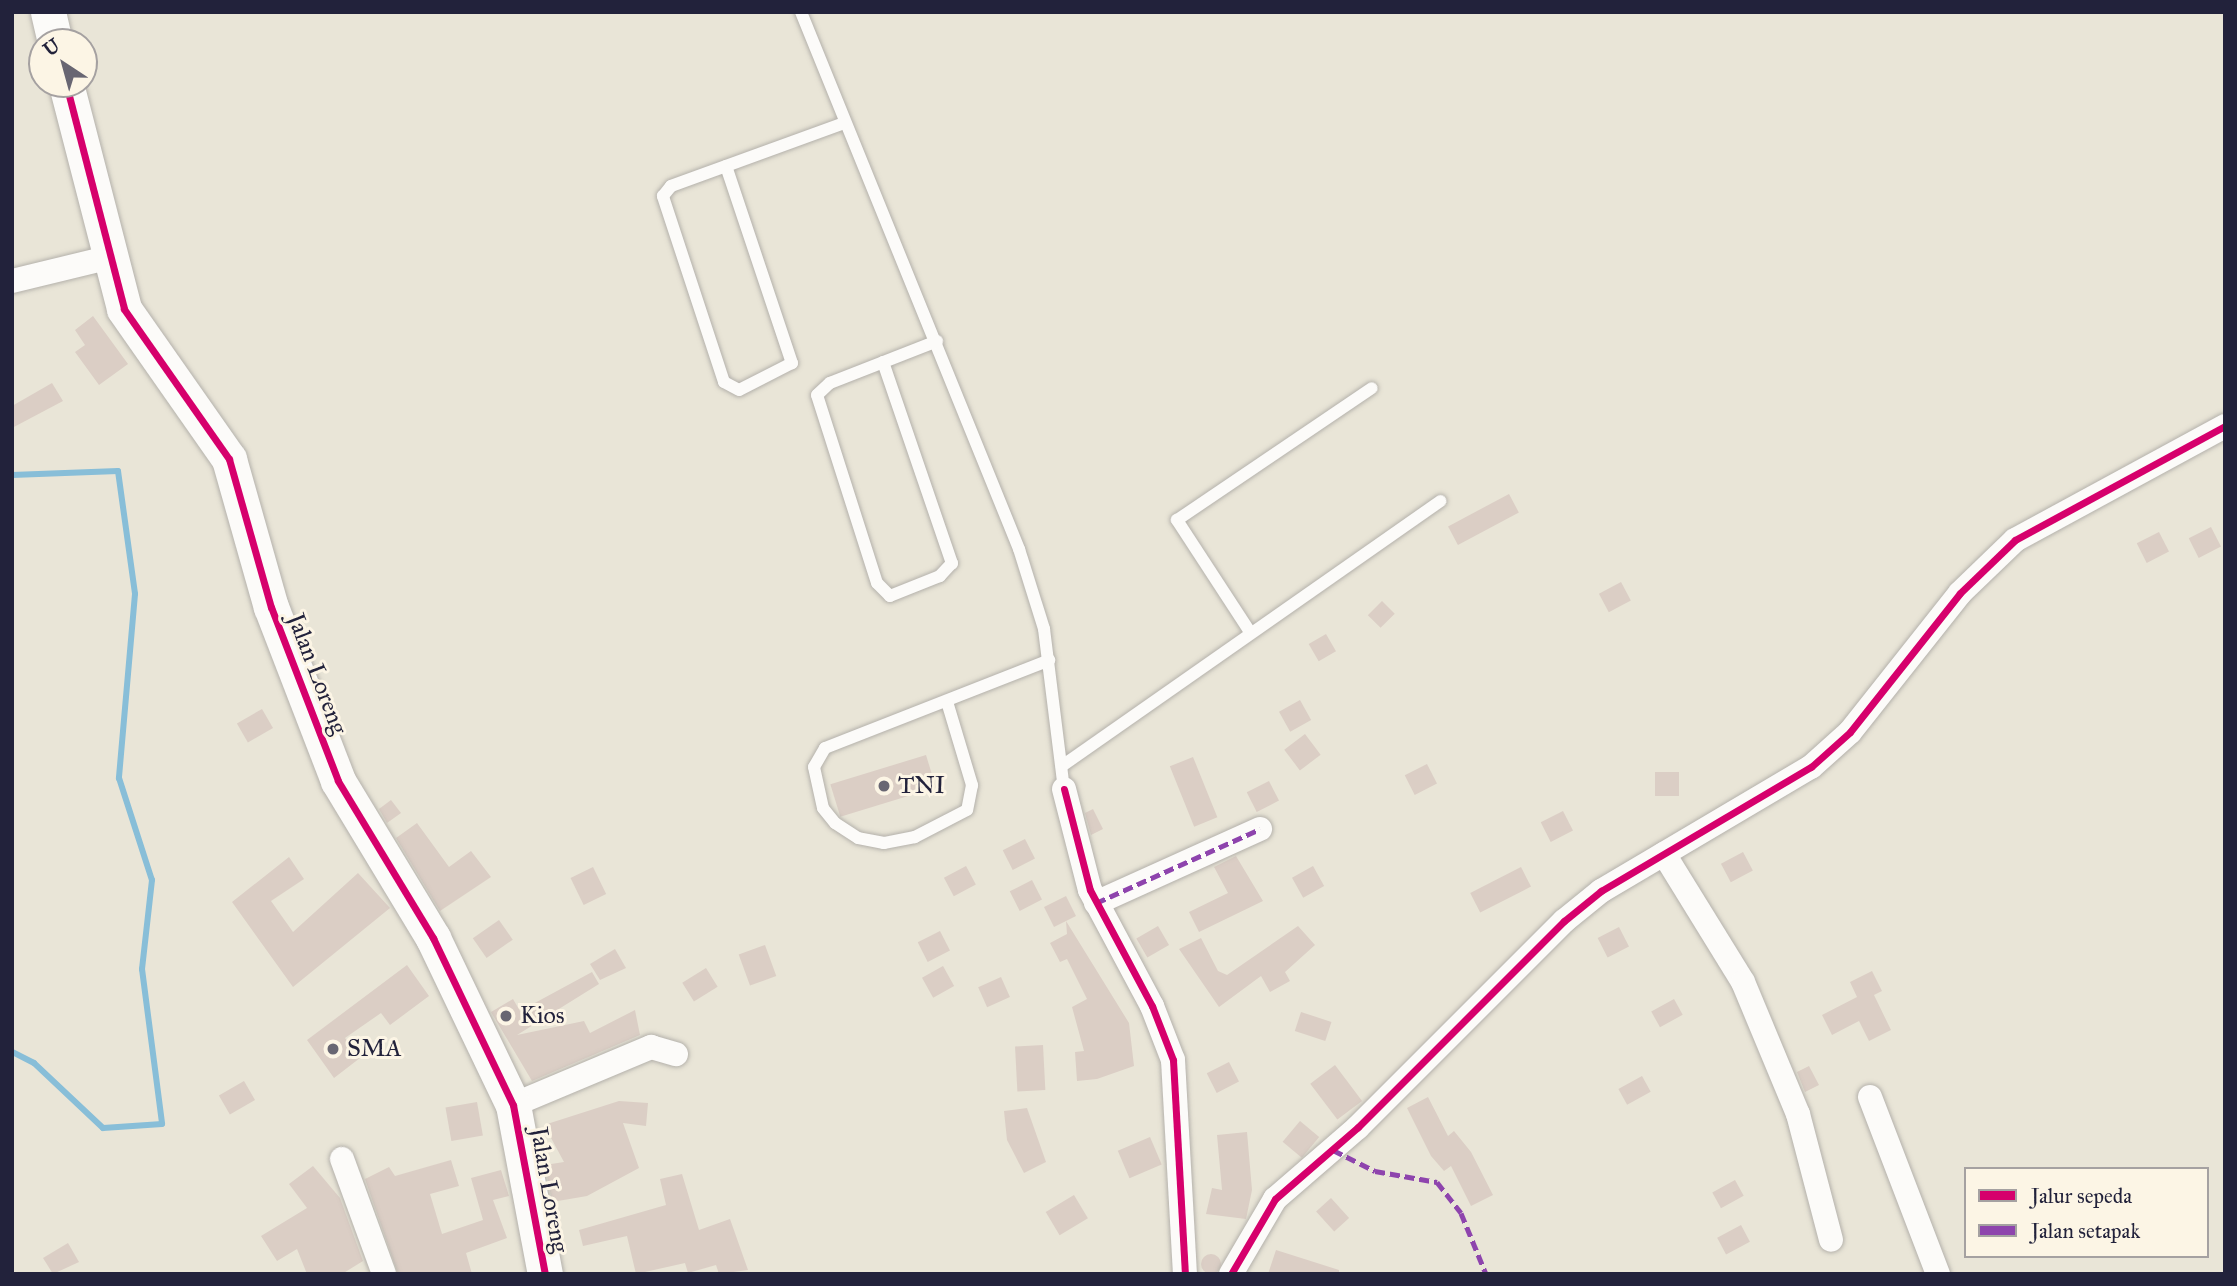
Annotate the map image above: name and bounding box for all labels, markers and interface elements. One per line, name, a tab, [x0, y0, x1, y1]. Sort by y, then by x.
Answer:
north arrow	[28, 28, 98, 98]
text: U	[39, 34, 64, 61]
street label: Jalan Loreng	[281, 610, 353, 738]
place label: TNI	[898, 772, 945, 800]
marker: TNI	[876, 778, 892, 794]
place label: Kios	[520, 1002, 565, 1030]
marker: Kios	[498, 1008, 514, 1024]
place label: SMA	[347, 1035, 402, 1063]
marker: SMA	[325, 1041, 341, 1057]
street label: Jalan Loreng	[524, 1125, 574, 1255]
legend	[1964, 1167, 2209, 1258]
text: Jalur sepeda	[2031, 1183, 2132, 1209]
text: Jalan setapak	[2031, 1218, 2140, 1244]

